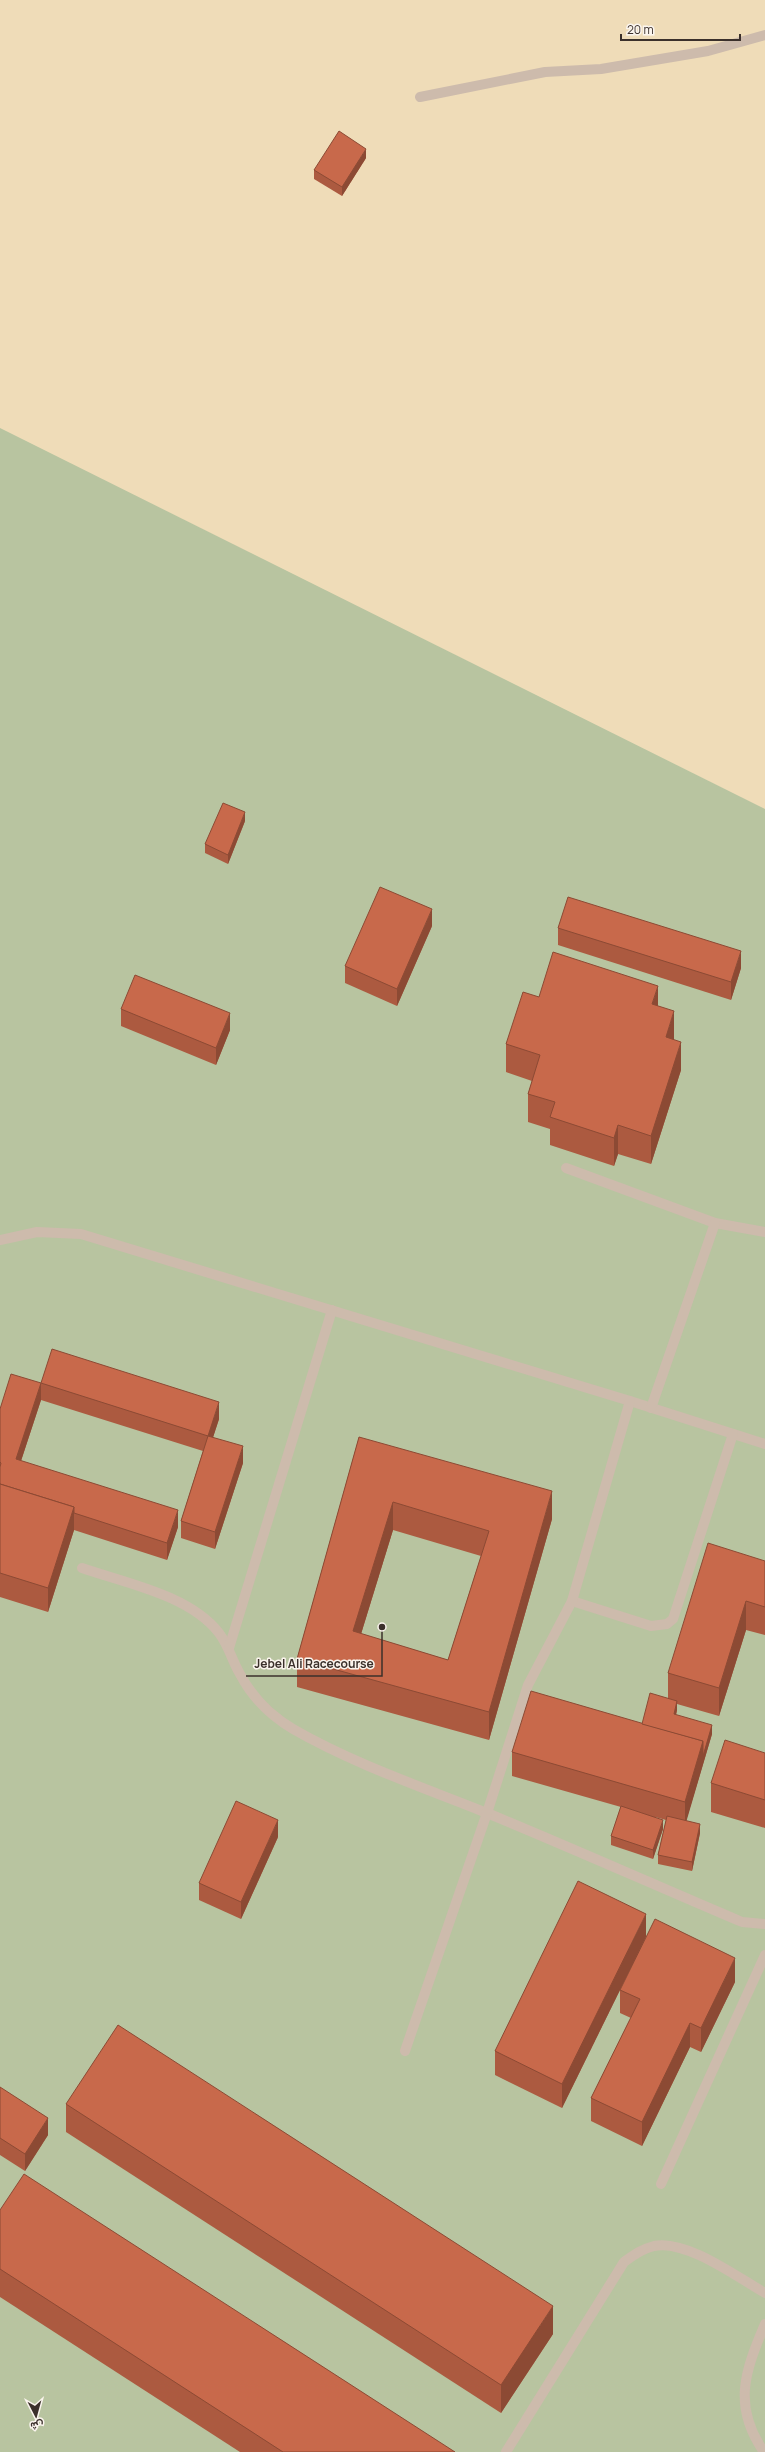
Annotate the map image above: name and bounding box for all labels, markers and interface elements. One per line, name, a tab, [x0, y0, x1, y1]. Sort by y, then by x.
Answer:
scale bar	[621, 16, 740, 42]
text: 20 m	[627, 21, 654, 38]
callout: Jebel Ali Racecourse	[246, 1652, 382, 1676]
text: Jebel Ali Racecourse	[254, 1655, 374, 1672]
north arrow	[16, 2396, 56, 2436]
text: ش	[30, 2418, 44, 2435]

